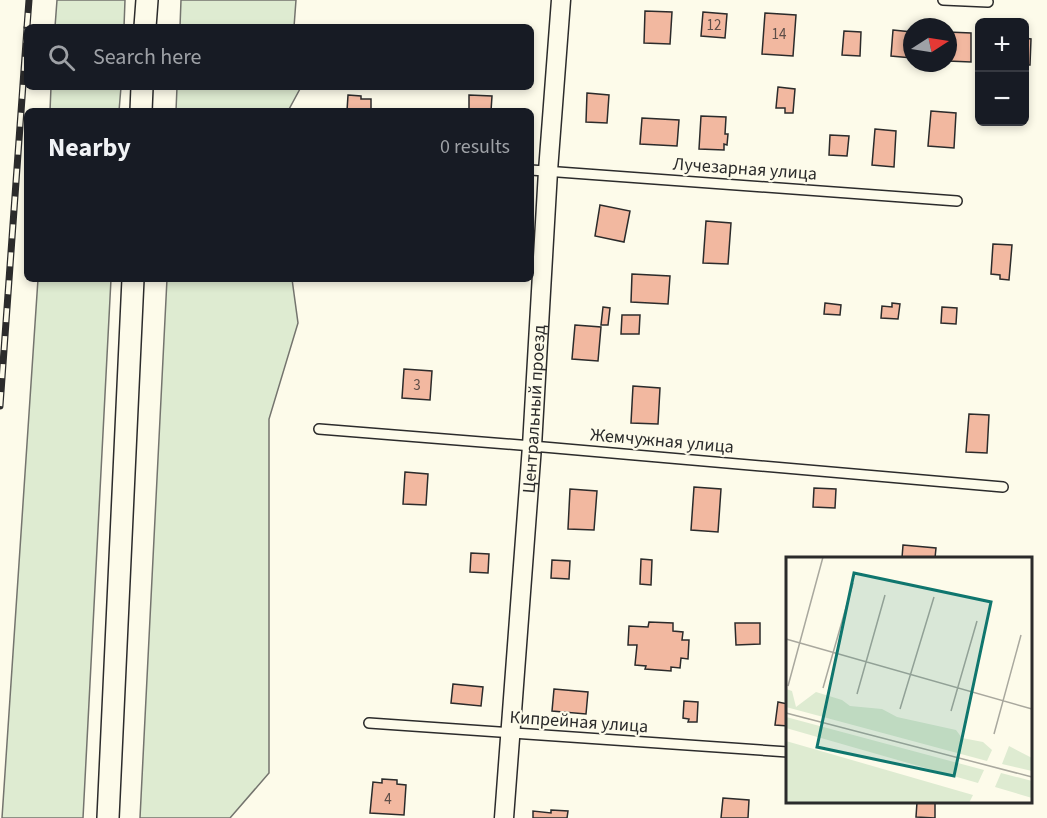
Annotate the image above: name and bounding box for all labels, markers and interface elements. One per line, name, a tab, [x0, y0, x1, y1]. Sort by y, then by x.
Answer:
house number: 12	[707, 15, 721, 36]
north arrow	[903, 18, 957, 72]
map controls	[975, 18, 1029, 126]
button: +	[975, 18, 1029, 72]
search box	[24, 24, 534, 90]
house number: 14	[772, 24, 787, 45]
icon: search	[45, 41, 78, 74]
text: Search here	[93, 41, 201, 73]
button: −	[975, 72, 1029, 126]
text: Nearby	[48, 129, 131, 166]
text: 0 results	[440, 133, 510, 161]
street label: Лучезарная улица	[672, 151, 818, 187]
street label: Центральный проезд	[516, 324, 552, 494]
house number: 3	[413, 375, 421, 396]
street label: Жемчужная улица	[589, 422, 735, 460]
inset map	[786, 557, 1032, 803]
street label: Кипрейная улица	[509, 705, 649, 739]
house number: 4	[384, 789, 392, 810]

